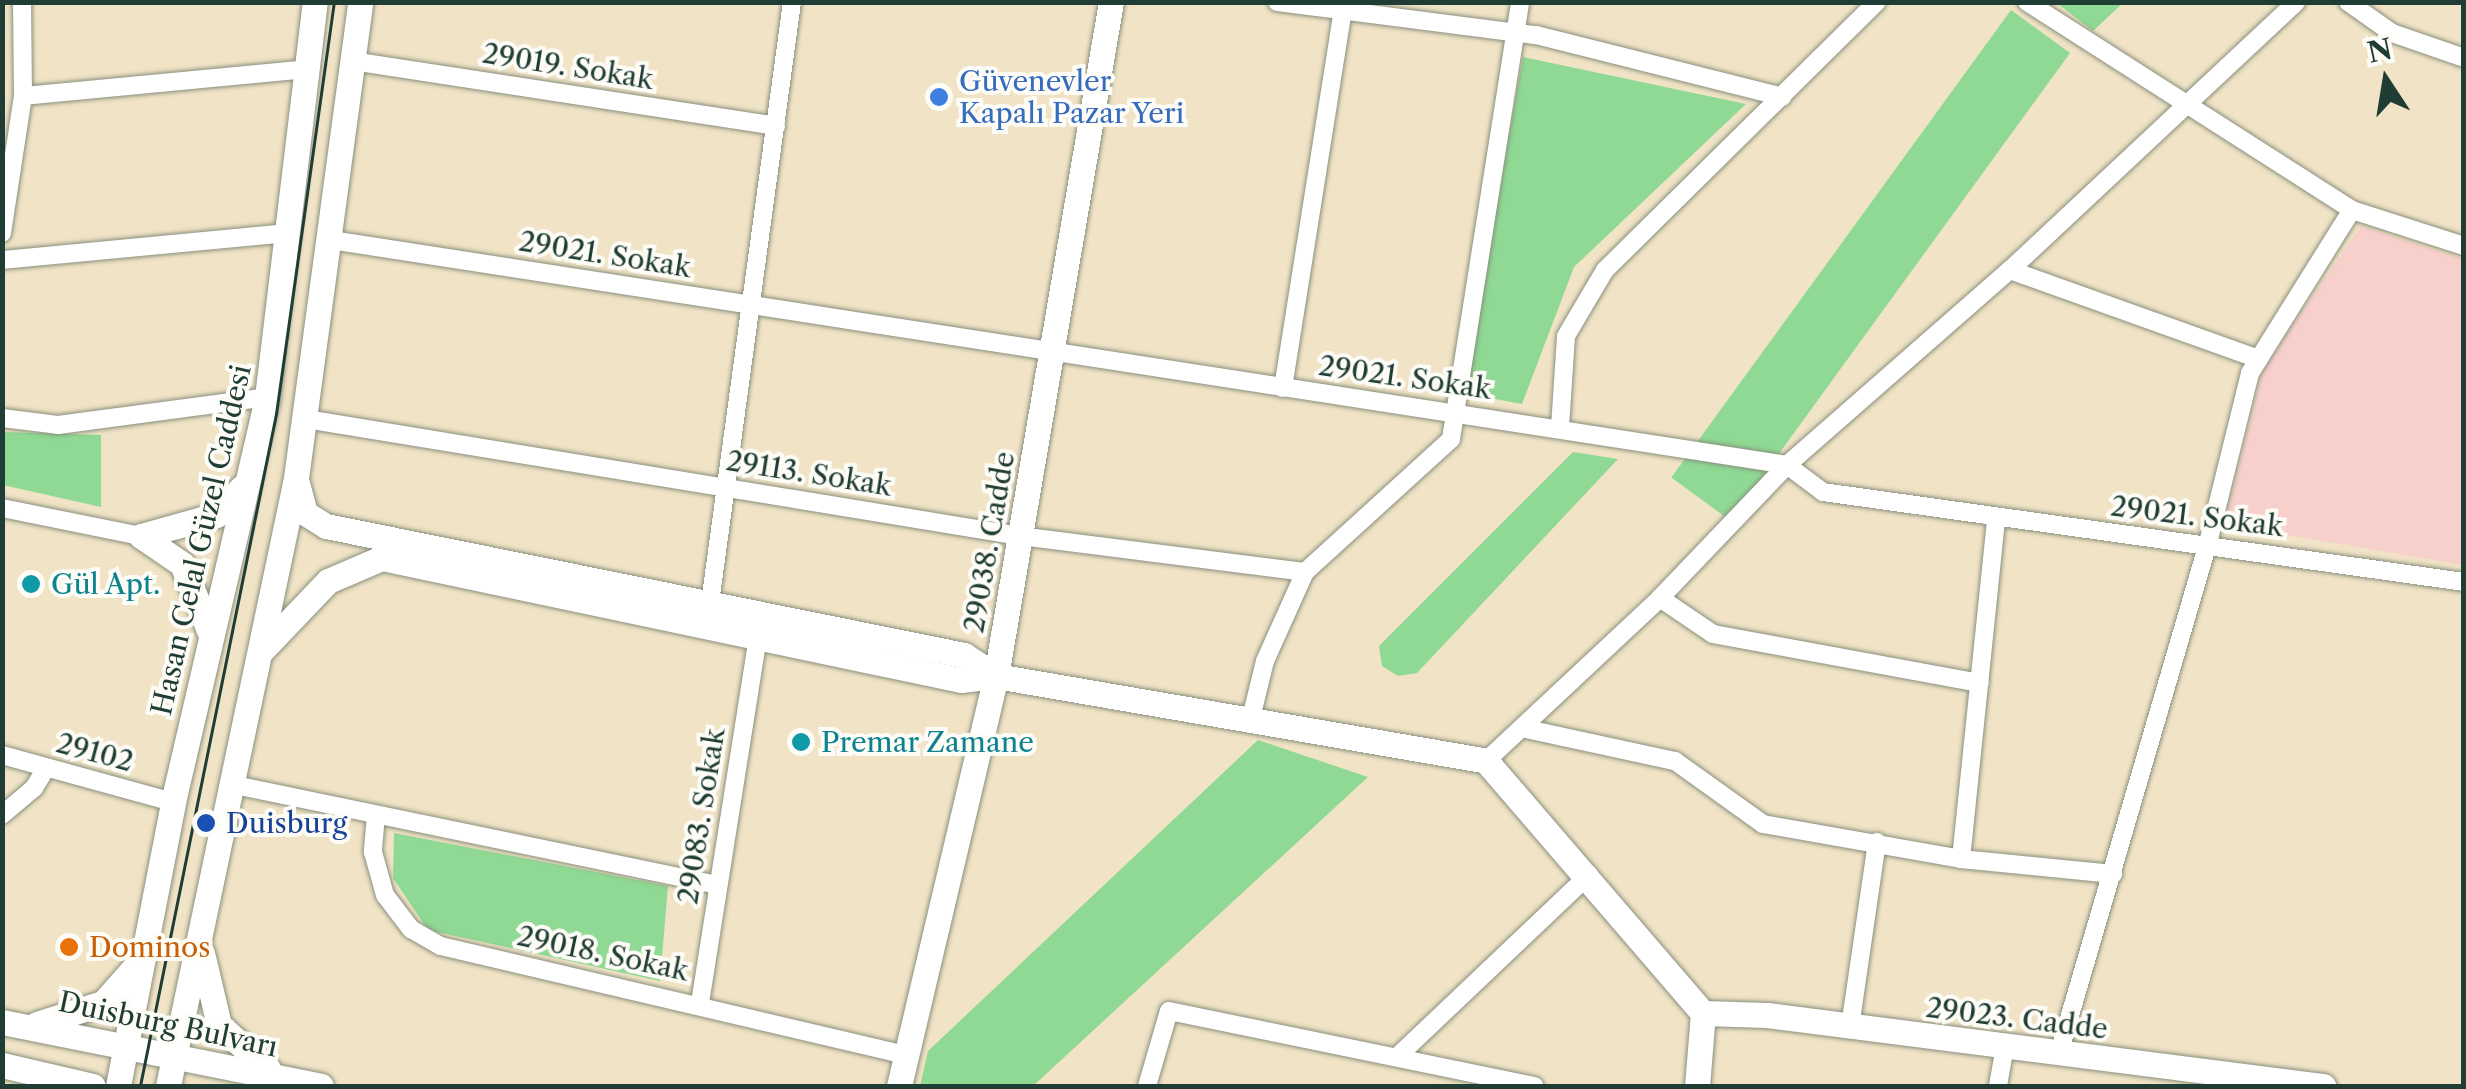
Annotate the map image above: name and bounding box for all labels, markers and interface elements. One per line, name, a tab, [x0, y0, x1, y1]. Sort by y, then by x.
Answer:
north arrow	[2336, 30, 2436, 130]
text: N	[2364, 31, 2395, 70]
street label: 29019. Sokak	[480, 36, 656, 96]
place label: Güvenevler Kapalı Pazar Yeri	[959, 64, 1186, 130]
marker: Güvenevler Kapalı Pazar Yeri	[928, 86, 950, 108]
street label: 29021. Sokak	[517, 224, 693, 284]
street label: 29021. Sokak	[1317, 348, 1493, 406]
street label: Hasan Celal Güzel Caddesi	[144, 361, 258, 719]
street label: 29113. Sokak	[724, 443, 894, 503]
street label: 29038. Cadde	[957, 449, 1021, 635]
street label: 29021. Sokak	[2109, 489, 2285, 543]
place label: Gül Apt.	[51, 567, 161, 601]
marker: Gül Apt.	[20, 573, 42, 595]
place label: Premar Zamane	[821, 725, 1034, 759]
street label: 29102	[53, 726, 137, 778]
street label: 29083. Sokak	[671, 726, 731, 906]
marker: Premar Zamane	[790, 731, 812, 753]
place label: Duisburg	[226, 806, 347, 840]
marker: Duisburg	[195, 812, 217, 834]
street label: 29018. Sokak	[514, 918, 692, 988]
place label: Dominos	[89, 930, 210, 964]
marker: Dominos	[58, 936, 80, 958]
street label: Duisburg Bulvarı	[55, 984, 281, 1064]
street label: 29023. Cadde	[1924, 990, 2110, 1046]

